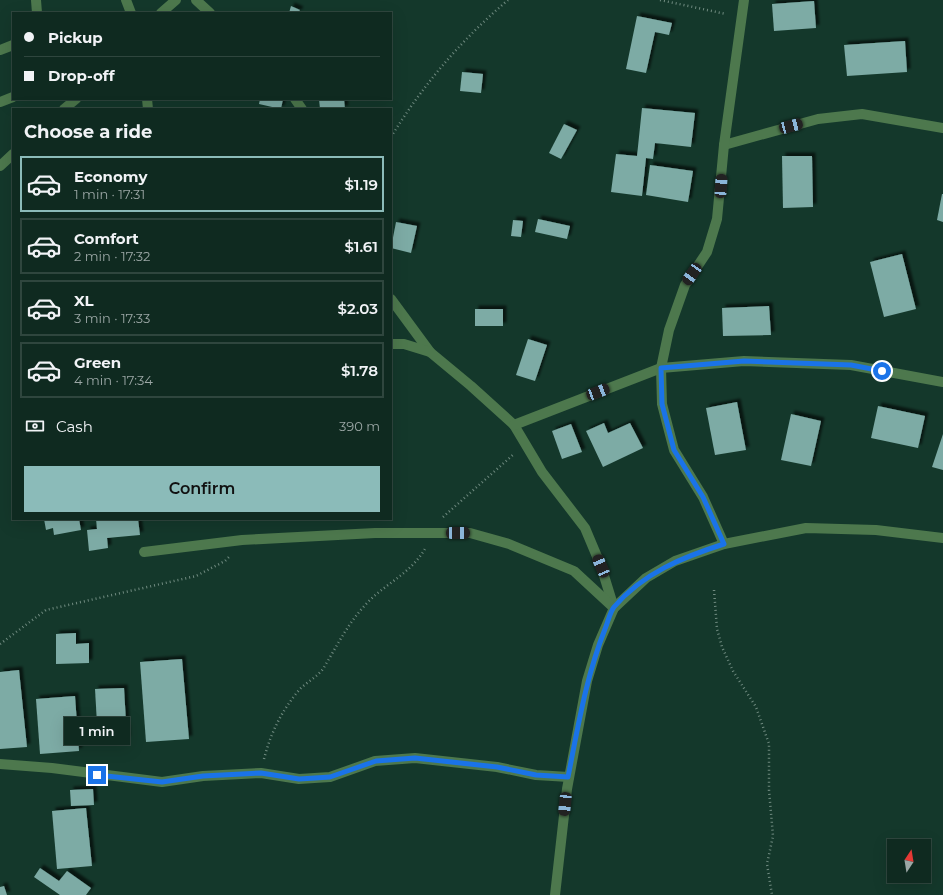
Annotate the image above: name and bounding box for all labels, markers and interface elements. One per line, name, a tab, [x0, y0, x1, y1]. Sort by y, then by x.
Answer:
text: Pickup	[48, 28, 103, 47]
text: Drop-off	[48, 66, 115, 85]
car	[778, 117, 804, 135]
text: Choose a ride	[24, 121, 152, 143]
icon: car	[26, 166, 62, 202]
text: Economy	[74, 167, 147, 186]
car	[714, 174, 728, 198]
text: $1.19	[344, 175, 378, 194]
text: 1 min · 17:31	[74, 186, 145, 202]
icon: car	[26, 228, 62, 264]
text: Comfort	[74, 229, 139, 248]
text: $1.61	[344, 237, 378, 256]
text: 2 min · 17:32	[74, 248, 150, 264]
car	[680, 261, 704, 287]
icon: car	[26, 290, 62, 326]
text: XL	[74, 291, 93, 310]
text: $2.03	[338, 299, 378, 318]
text: 3 min · 17:33	[74, 310, 150, 326]
icon: car	[26, 352, 62, 388]
text: Green	[74, 353, 121, 372]
text: $1.78	[341, 361, 378, 380]
route start	[873, 362, 891, 380]
text: 4 min · 17:34	[74, 372, 153, 388]
car	[585, 382, 611, 402]
icon: cash	[24, 415, 46, 437]
text: Cash	[56, 417, 93, 436]
text: 390 m	[339, 418, 380, 434]
button: Confirm	[24, 466, 380, 512]
car	[446, 527, 470, 539]
car	[591, 553, 611, 579]
callout: 1 min	[64, 717, 130, 745]
text: 1 min	[80, 723, 114, 739]
route end	[88, 766, 106, 784]
car	[558, 791, 572, 817]
north arrow	[887, 839, 931, 883]
map controls	[887, 839, 931, 883]

